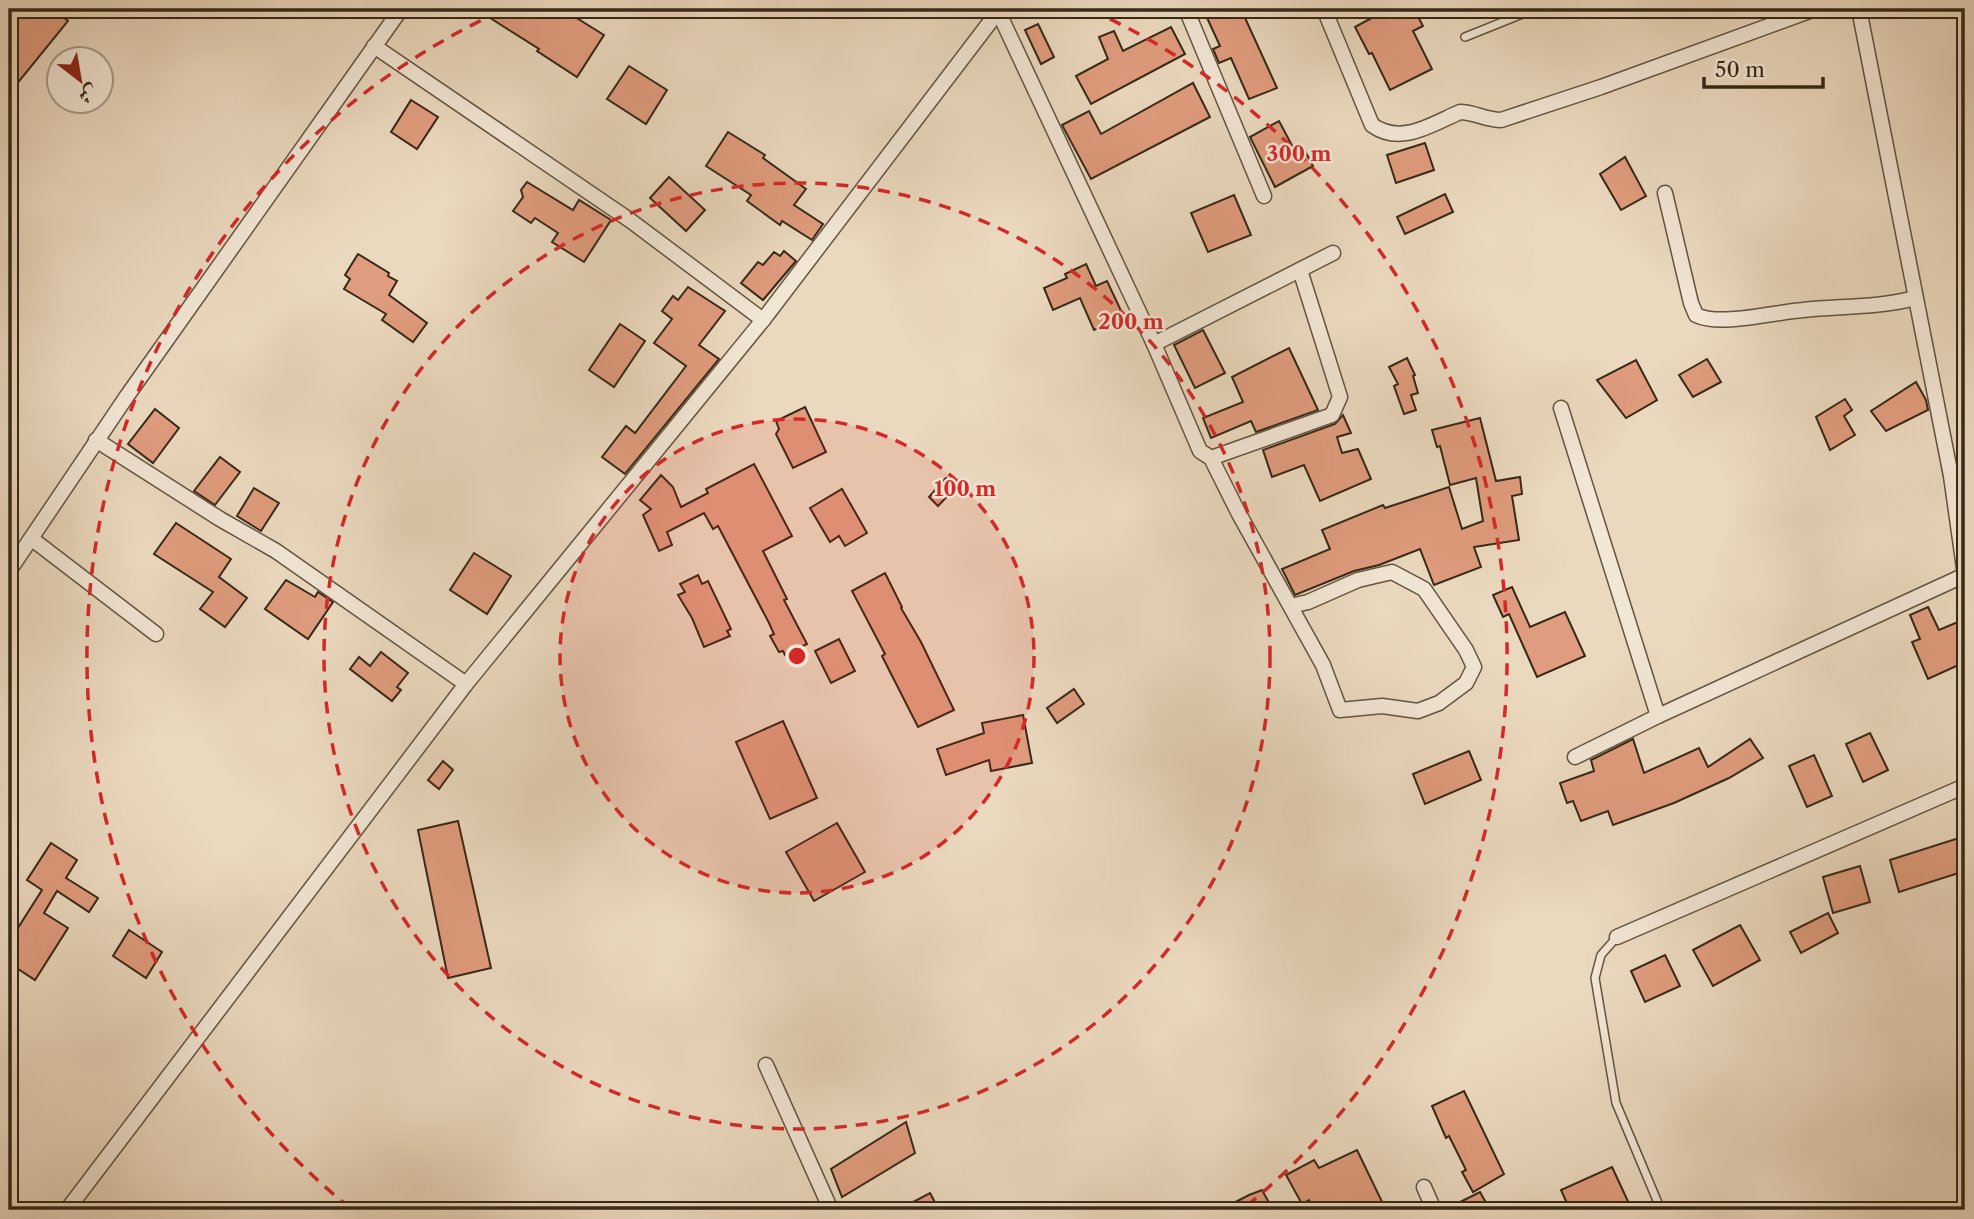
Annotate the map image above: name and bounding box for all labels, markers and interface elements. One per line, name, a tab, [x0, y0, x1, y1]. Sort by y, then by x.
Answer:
north arrow	[46, 46, 116, 116]
scale bar	[1704, 46, 1824, 90]
text: 50 m	[1715, 57, 1765, 82]
text: ش	[74, 79, 103, 109]
text: 300 m	[1267, 141, 1331, 166]
text: 200 m	[1098, 309, 1164, 334]
text: 100 m	[934, 476, 996, 501]
centre of rings	[785, 644, 809, 668]

